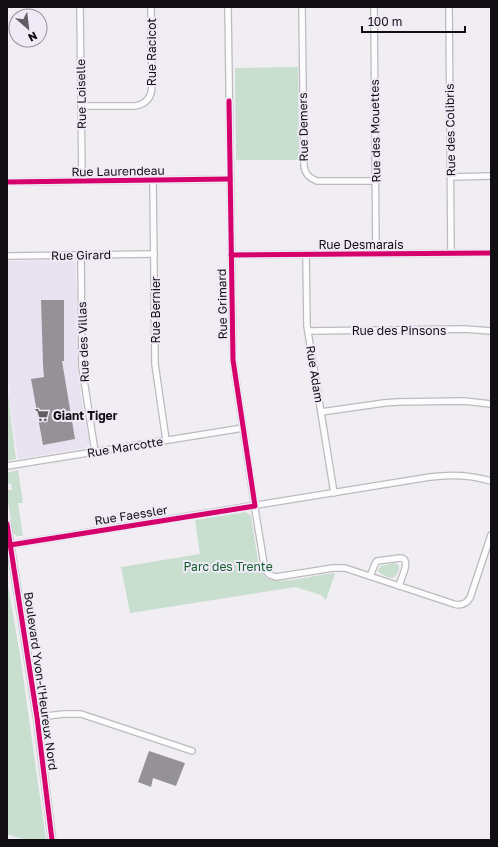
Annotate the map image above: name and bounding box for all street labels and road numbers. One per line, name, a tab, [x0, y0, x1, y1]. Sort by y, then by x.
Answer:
street label: Rue Racicot	[144, 18, 159, 86]
street label: Rue Loiselle	[73, 59, 89, 129]
street label: Rue des Mouettes	[367, 79, 383, 183]
street label: Rue des Colibris	[442, 83, 458, 177]
street label: Rue Demers	[295, 92, 311, 162]
street label: Rue Laurendeau	[71, 163, 165, 179]
street label: Rue Desmarais	[318, 237, 404, 252]
street label: Rue Girard	[51, 247, 111, 263]
street label: Rue Grimard	[214, 268, 230, 340]
street label: Rue Bernier	[148, 276, 163, 344]
street label: Rue des Villas	[74, 301, 92, 383]
street label: Rue des Pinsons	[352, 323, 446, 338]
street label: Rue Adam	[303, 344, 327, 404]
street label: Rue Marcotte	[86, 434, 164, 460]
street label: Rue Faessler	[93, 502, 169, 528]
street label: Boulevard Yvon-l'Heureux Nord	[21, 591, 61, 771]

